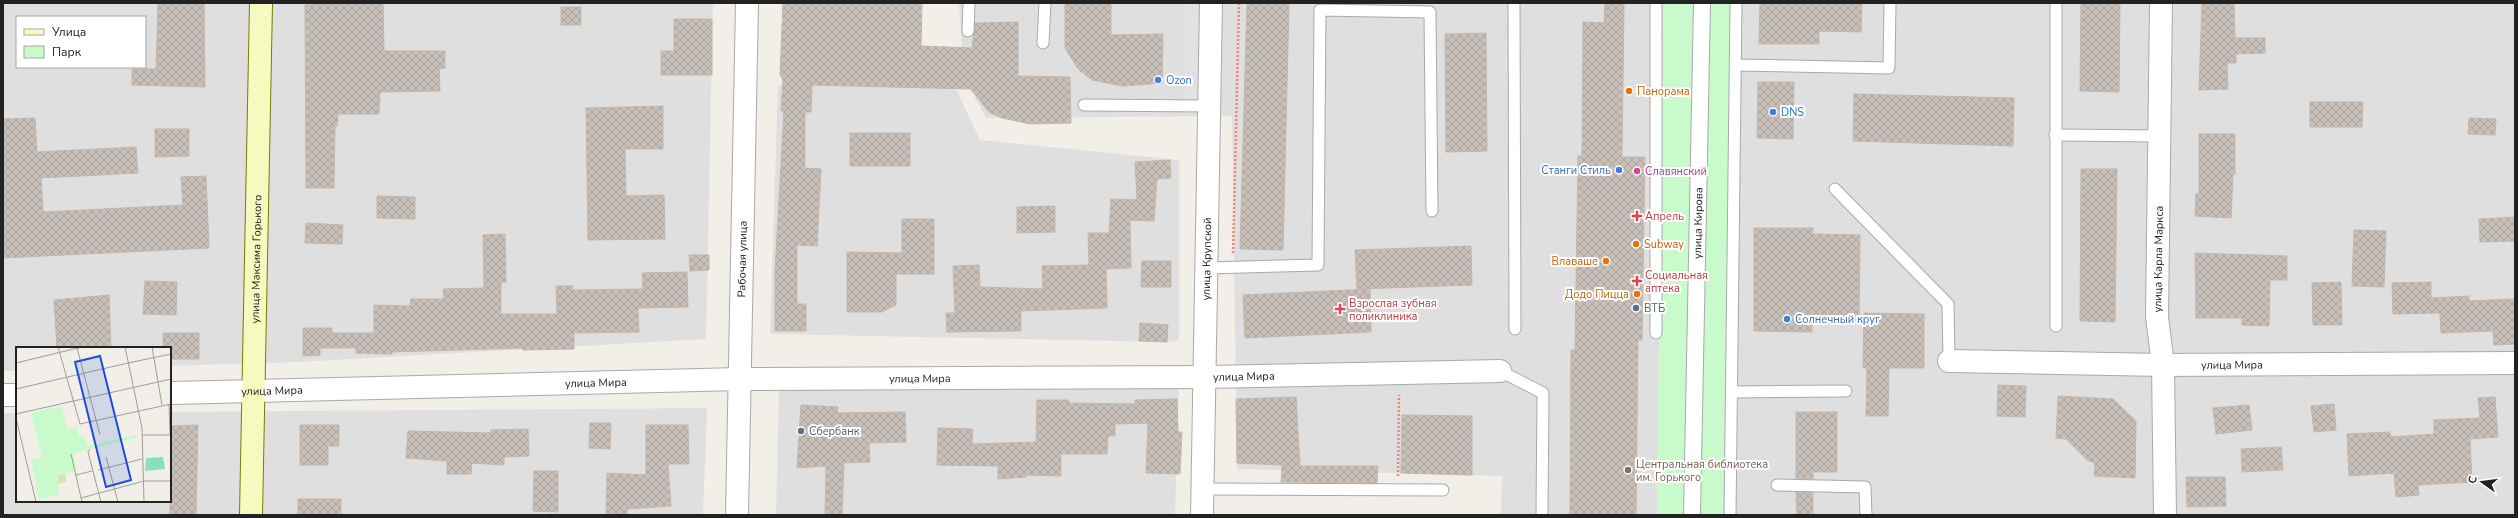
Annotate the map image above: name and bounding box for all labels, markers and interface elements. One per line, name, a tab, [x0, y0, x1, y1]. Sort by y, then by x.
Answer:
legend	[16, 16, 146, 68]
text: Улица	[51, 24, 86, 40]
text: Парк	[52, 44, 82, 60]
place label: Ozon	[1166, 73, 1192, 88]
marker: Ozon	[1153, 75, 1163, 85]
place label: Панорама	[1637, 84, 1690, 99]
marker: Панорама	[1624, 86, 1634, 96]
place label: DNS	[1781, 105, 1804, 120]
marker: DNS	[1768, 107, 1778, 117]
place label: Станги Стиль	[1541, 163, 1611, 178]
place label: Славянский	[1645, 164, 1707, 179]
marker: Станги Стиль	[1614, 165, 1624, 175]
marker: Славянский	[1632, 166, 1642, 176]
street label: улица Кирова	[1690, 187, 1706, 259]
street label: улица Максима Горького	[248, 195, 265, 324]
street label: улица Карла Маркса	[2150, 205, 2167, 313]
place label: Апрель	[1645, 209, 1684, 224]
marker: Апрель	[1632, 211, 1642, 221]
street label: улица Крупской	[1199, 217, 1215, 301]
street label: Рабочая улица	[734, 220, 751, 298]
place label: Subway	[1644, 237, 1684, 252]
marker: Subway	[1631, 239, 1641, 249]
place label: Влаваше	[1552, 254, 1598, 269]
marker: Влаваше	[1601, 256, 1611, 266]
place label: Социальная аптека	[1645, 268, 1708, 296]
marker: Социальная аптека	[1632, 276, 1642, 286]
place label: Додо Пицца	[1565, 287, 1629, 302]
marker: Додо Пицца	[1632, 289, 1642, 299]
place label: Взрослая зубная поликлиника	[1349, 296, 1437, 324]
place label: ВТБ	[1644, 301, 1665, 316]
marker: Взрослая зубная поликлиника	[1334, 303, 1346, 315]
marker: ВТБ	[1631, 303, 1641, 313]
place label: Солнечный круг	[1795, 312, 1880, 327]
marker: Солнечный круг	[1782, 314, 1792, 324]
inset map	[16, 347, 171, 502]
street label: улица Мира	[2201, 357, 2263, 373]
street label: улица Мира	[1213, 369, 1275, 385]
street label: улица Мира	[889, 371, 951, 386]
street label: улица Мира	[565, 375, 627, 391]
street label: улица Мира	[241, 383, 303, 399]
place label: Сбербанк	[809, 424, 860, 439]
marker: Сбербанк	[796, 426, 806, 436]
place label: Центральная библиотека им. Горького	[1636, 457, 1768, 485]
north arrow	[2462, 462, 2502, 502]
marker: Центральная библиотека им. Горького	[1623, 465, 1633, 475]
text: С	[2465, 474, 2481, 485]

